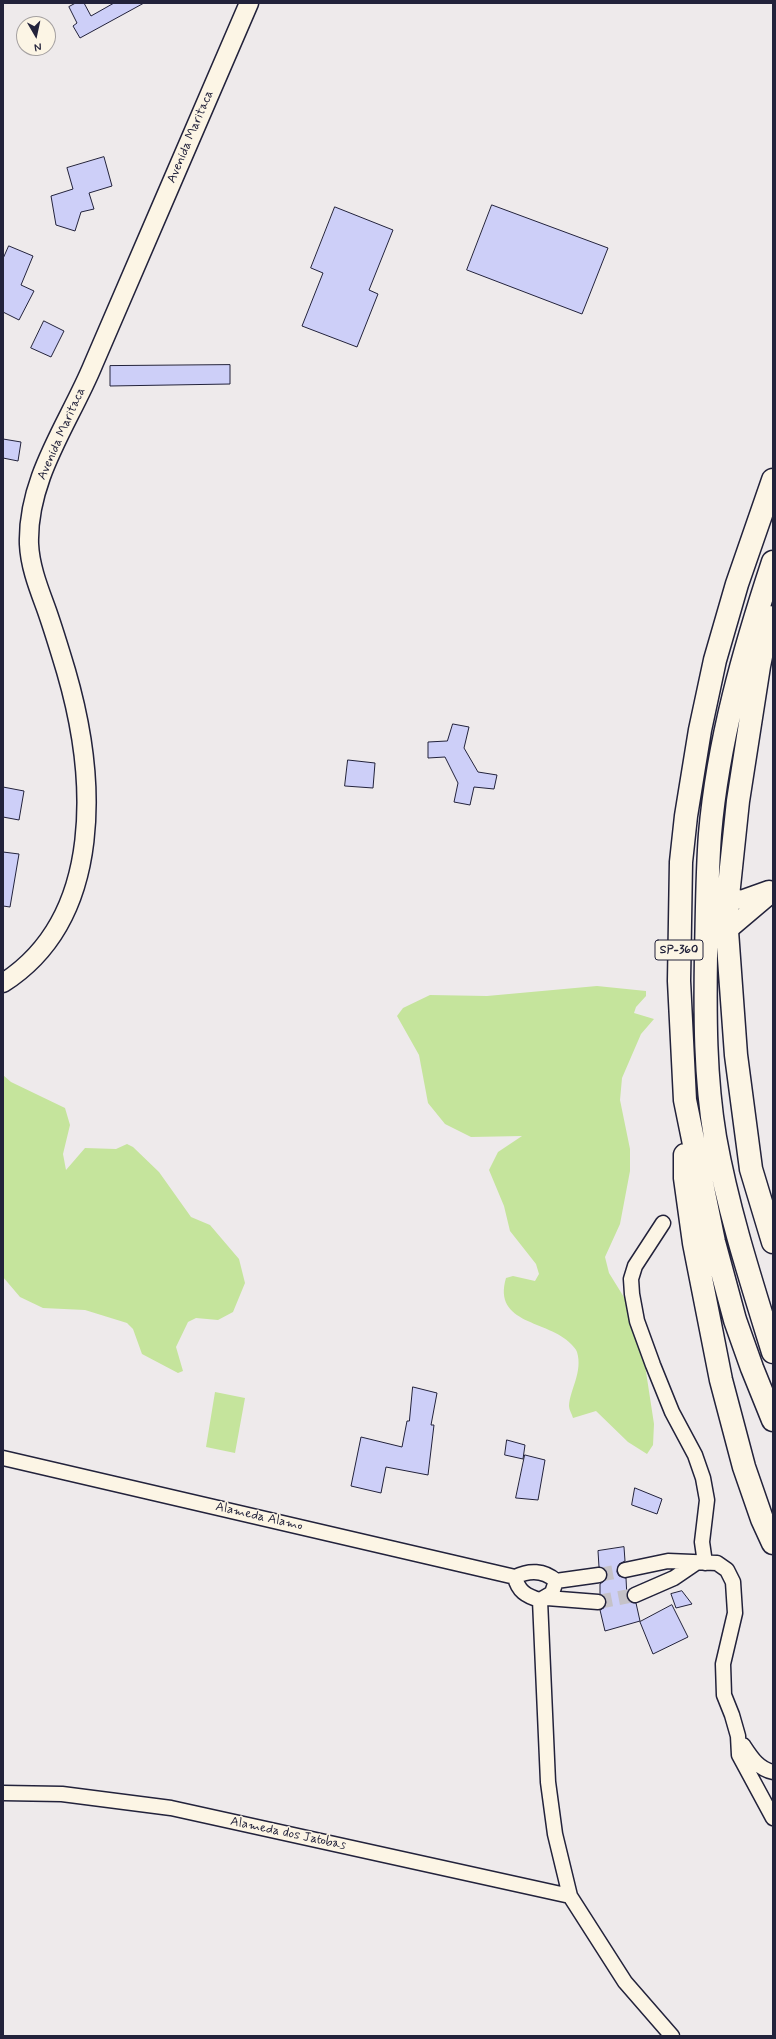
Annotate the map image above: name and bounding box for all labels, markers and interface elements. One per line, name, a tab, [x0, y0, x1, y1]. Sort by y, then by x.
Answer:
north arrow	[16, 16, 56, 56]
text: N	[33, 39, 42, 54]
street label: Avenida Maritaca	[164, 88, 218, 186]
street label: Avenida Maritaca	[35, 385, 89, 483]
road number: SP-360	[655, 940, 703, 960]
street label: Alameda Alamo	[214, 1499, 304, 1535]
street label: Alameda dos Jatobas	[229, 1814, 347, 1854]

